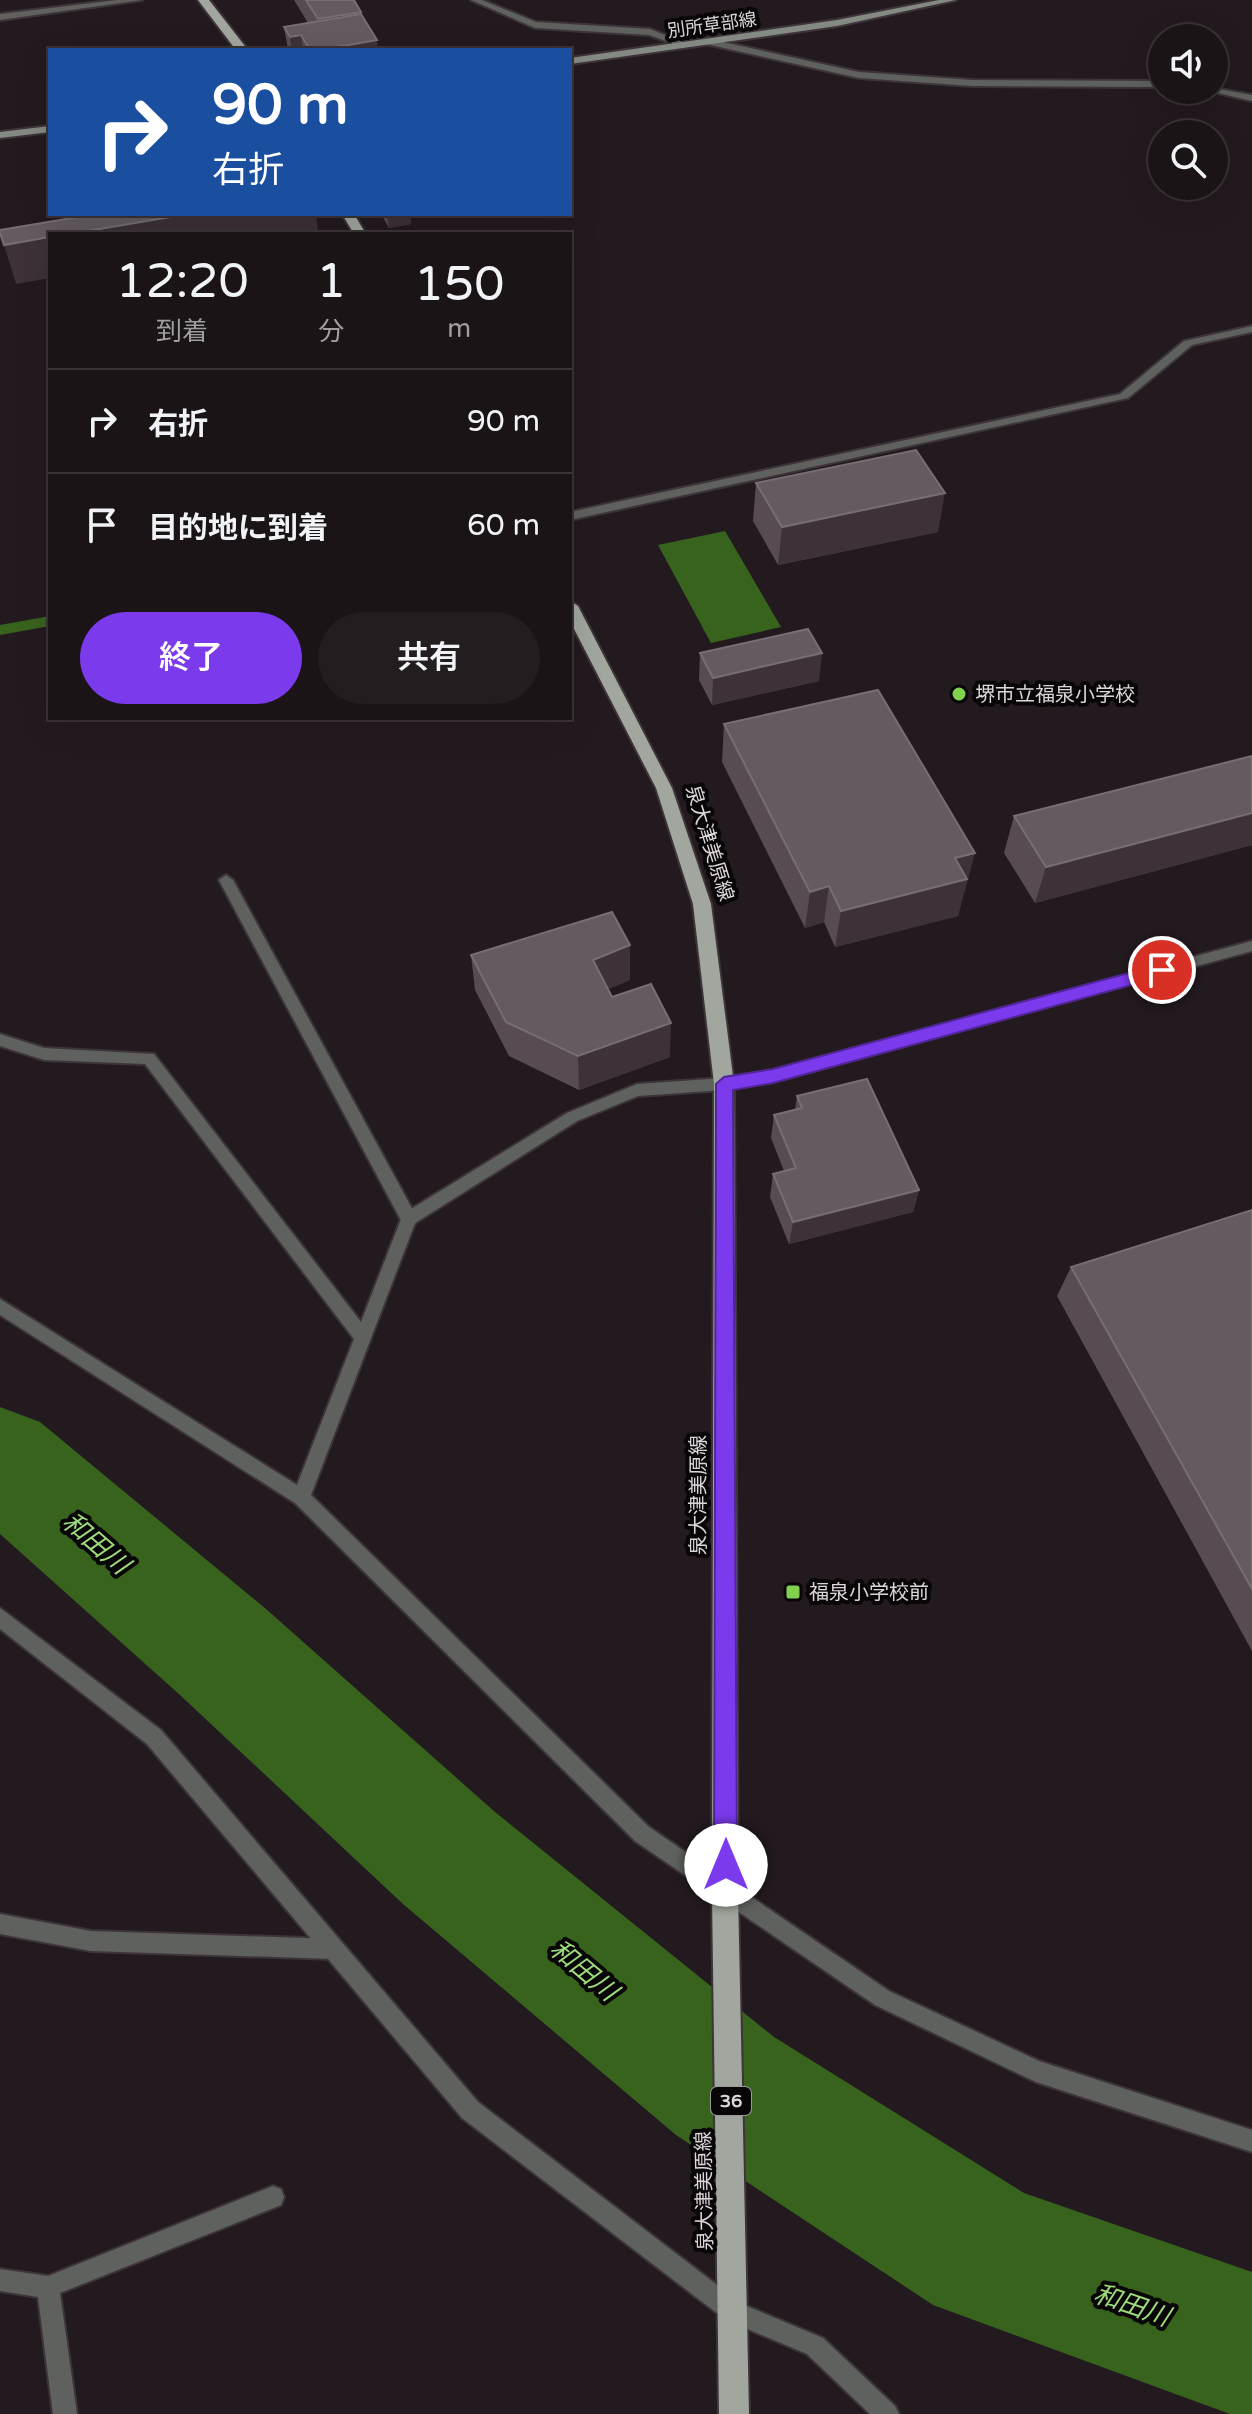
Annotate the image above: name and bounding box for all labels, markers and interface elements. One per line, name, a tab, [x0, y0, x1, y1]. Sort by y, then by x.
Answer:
street label: 別所草部線	[666, 8, 758, 42]
map controls	[1148, 24, 1228, 200]
button: sound	[1148, 24, 1228, 104]
text: 90 m	[212, 72, 348, 139]
icon: right	[80, 80, 184, 184]
button: search	[1148, 120, 1228, 200]
text: 右折	[212, 149, 284, 192]
text: 12:20	[116, 253, 249, 311]
text: 1	[316, 253, 346, 311]
text: 150	[414, 256, 504, 314]
text: m	[447, 313, 471, 344]
text: 到着	[156, 316, 208, 347]
text: 分	[318, 316, 344, 347]
icon: right	[80, 399, 124, 443]
text: 90 m	[467, 403, 540, 440]
text: 右折	[148, 406, 208, 443]
icon: arrive	[80, 503, 124, 547]
text: 60 m	[467, 507, 540, 544]
text: 目的地に到着	[148, 510, 328, 547]
button: 終了	[80, 612, 302, 704]
button: 共有	[318, 612, 540, 704]
place label: 堺市立福泉小学校	[975, 683, 1135, 707]
marker: 堺市立福泉小学校	[950, 685, 968, 703]
street label: 泉大津美原線	[680, 782, 738, 904]
pin	[1128, 936, 1196, 1004]
icon: arrive	[1140, 948, 1184, 992]
street label: 泉大津美原線	[687, 1435, 711, 1555]
water label: 和田川	[56, 1506, 138, 1583]
place label: 福泉小学校前	[809, 1581, 929, 1605]
marker: 福泉小学校前	[784, 1583, 802, 1601]
position arrow	[684, 1823, 768, 1907]
water label: 和田川	[544, 1933, 626, 2009]
road number: 36	[711, 2087, 751, 2115]
street label: 泉大津美原線	[692, 2131, 718, 2251]
water label: 和田川	[1090, 2278, 1177, 2334]

